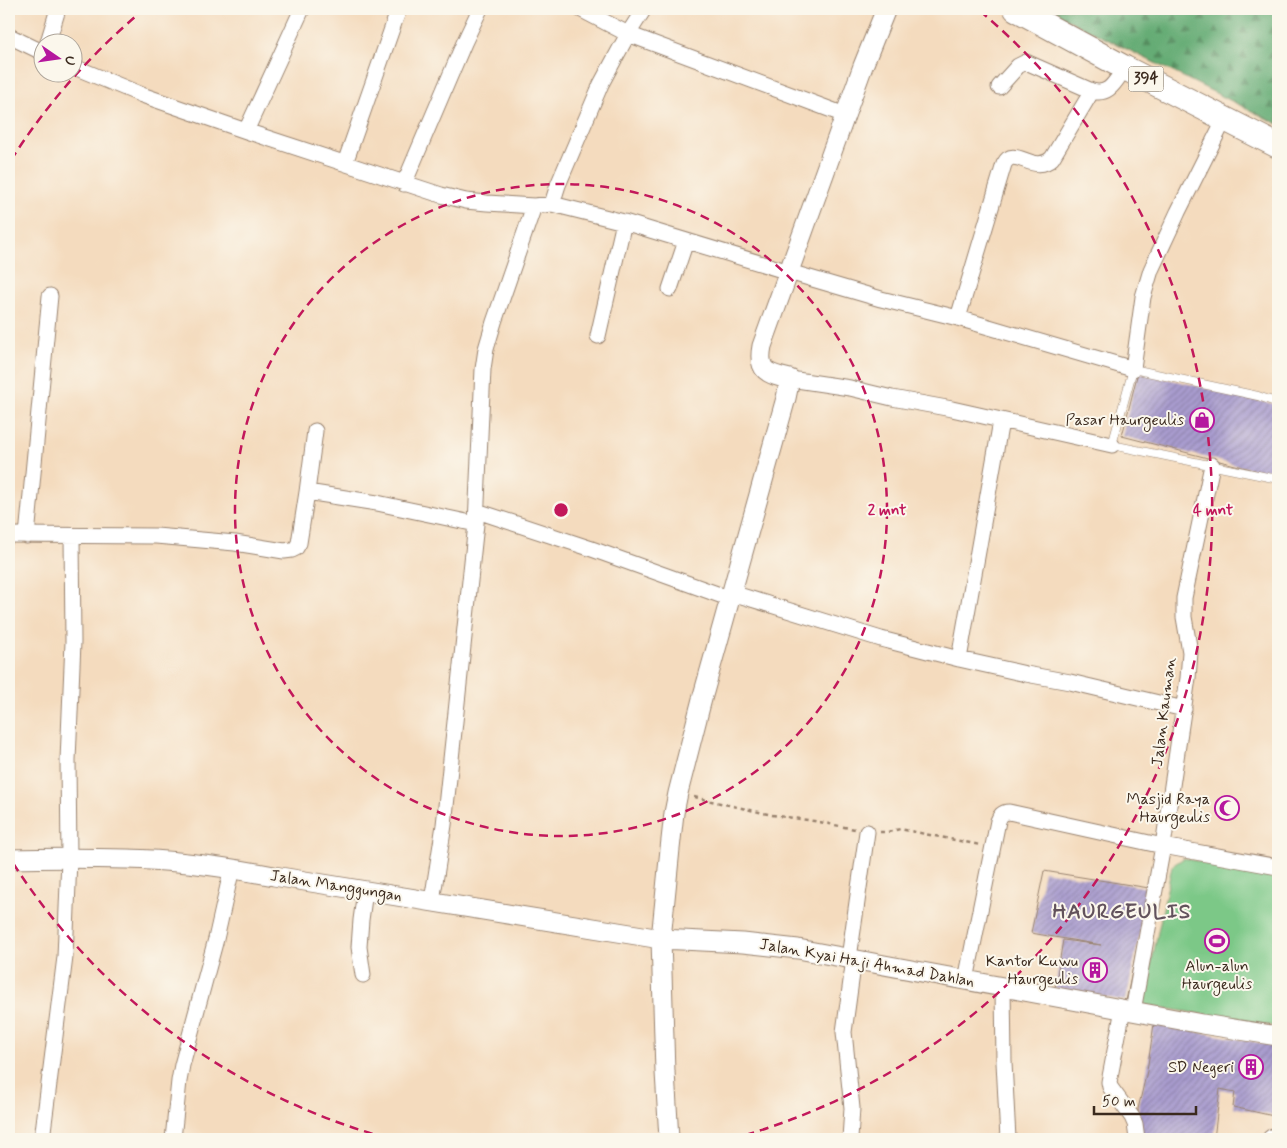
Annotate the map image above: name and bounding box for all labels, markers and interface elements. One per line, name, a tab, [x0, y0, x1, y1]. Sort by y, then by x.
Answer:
north arrow	[32, 32, 82, 82]
text: U	[60, 54, 79, 67]
road number: 394	[1128, 66, 1164, 92]
shop icon: Pasar Haurgeulis	[1189, 407, 1215, 433]
place label: Pasar Haurgeulis	[1065, 410, 1184, 432]
centre of rings	[552, 501, 570, 519]
text: 2 mnt	[868, 501, 906, 521]
text: 4 mnt	[1193, 501, 1233, 521]
street label: Jalan Kauman	[1147, 656, 1181, 768]
place label: Masjid Raya Haurgeulis	[1127, 789, 1210, 829]
mosque icon: Masjid Raya Haurgeulis	[1214, 795, 1240, 821]
street label: Jalan Manggungan	[268, 865, 403, 908]
district label: HAURGEULIS	[1053, 898, 1191, 926]
sports icon: Alun-alun Haurgeulis	[1204, 928, 1230, 954]
street label: Jalan Kyai Haji Ahmad Dahlan	[758, 934, 976, 992]
place label: Kantor Kuwu Haurgeulis	[986, 951, 1078, 991]
place label: Alun-alun Haurgeulis	[1182, 956, 1252, 996]
building icon: Kantor Kuwu Haurgeulis	[1082, 957, 1108, 983]
building icon: SD Negeri	[1238, 1054, 1264, 1080]
place label: SD Negeri	[1168, 1057, 1234, 1078]
scale bar	[1094, 1083, 1197, 1115]
text: 50 m	[1102, 1092, 1136, 1112]

